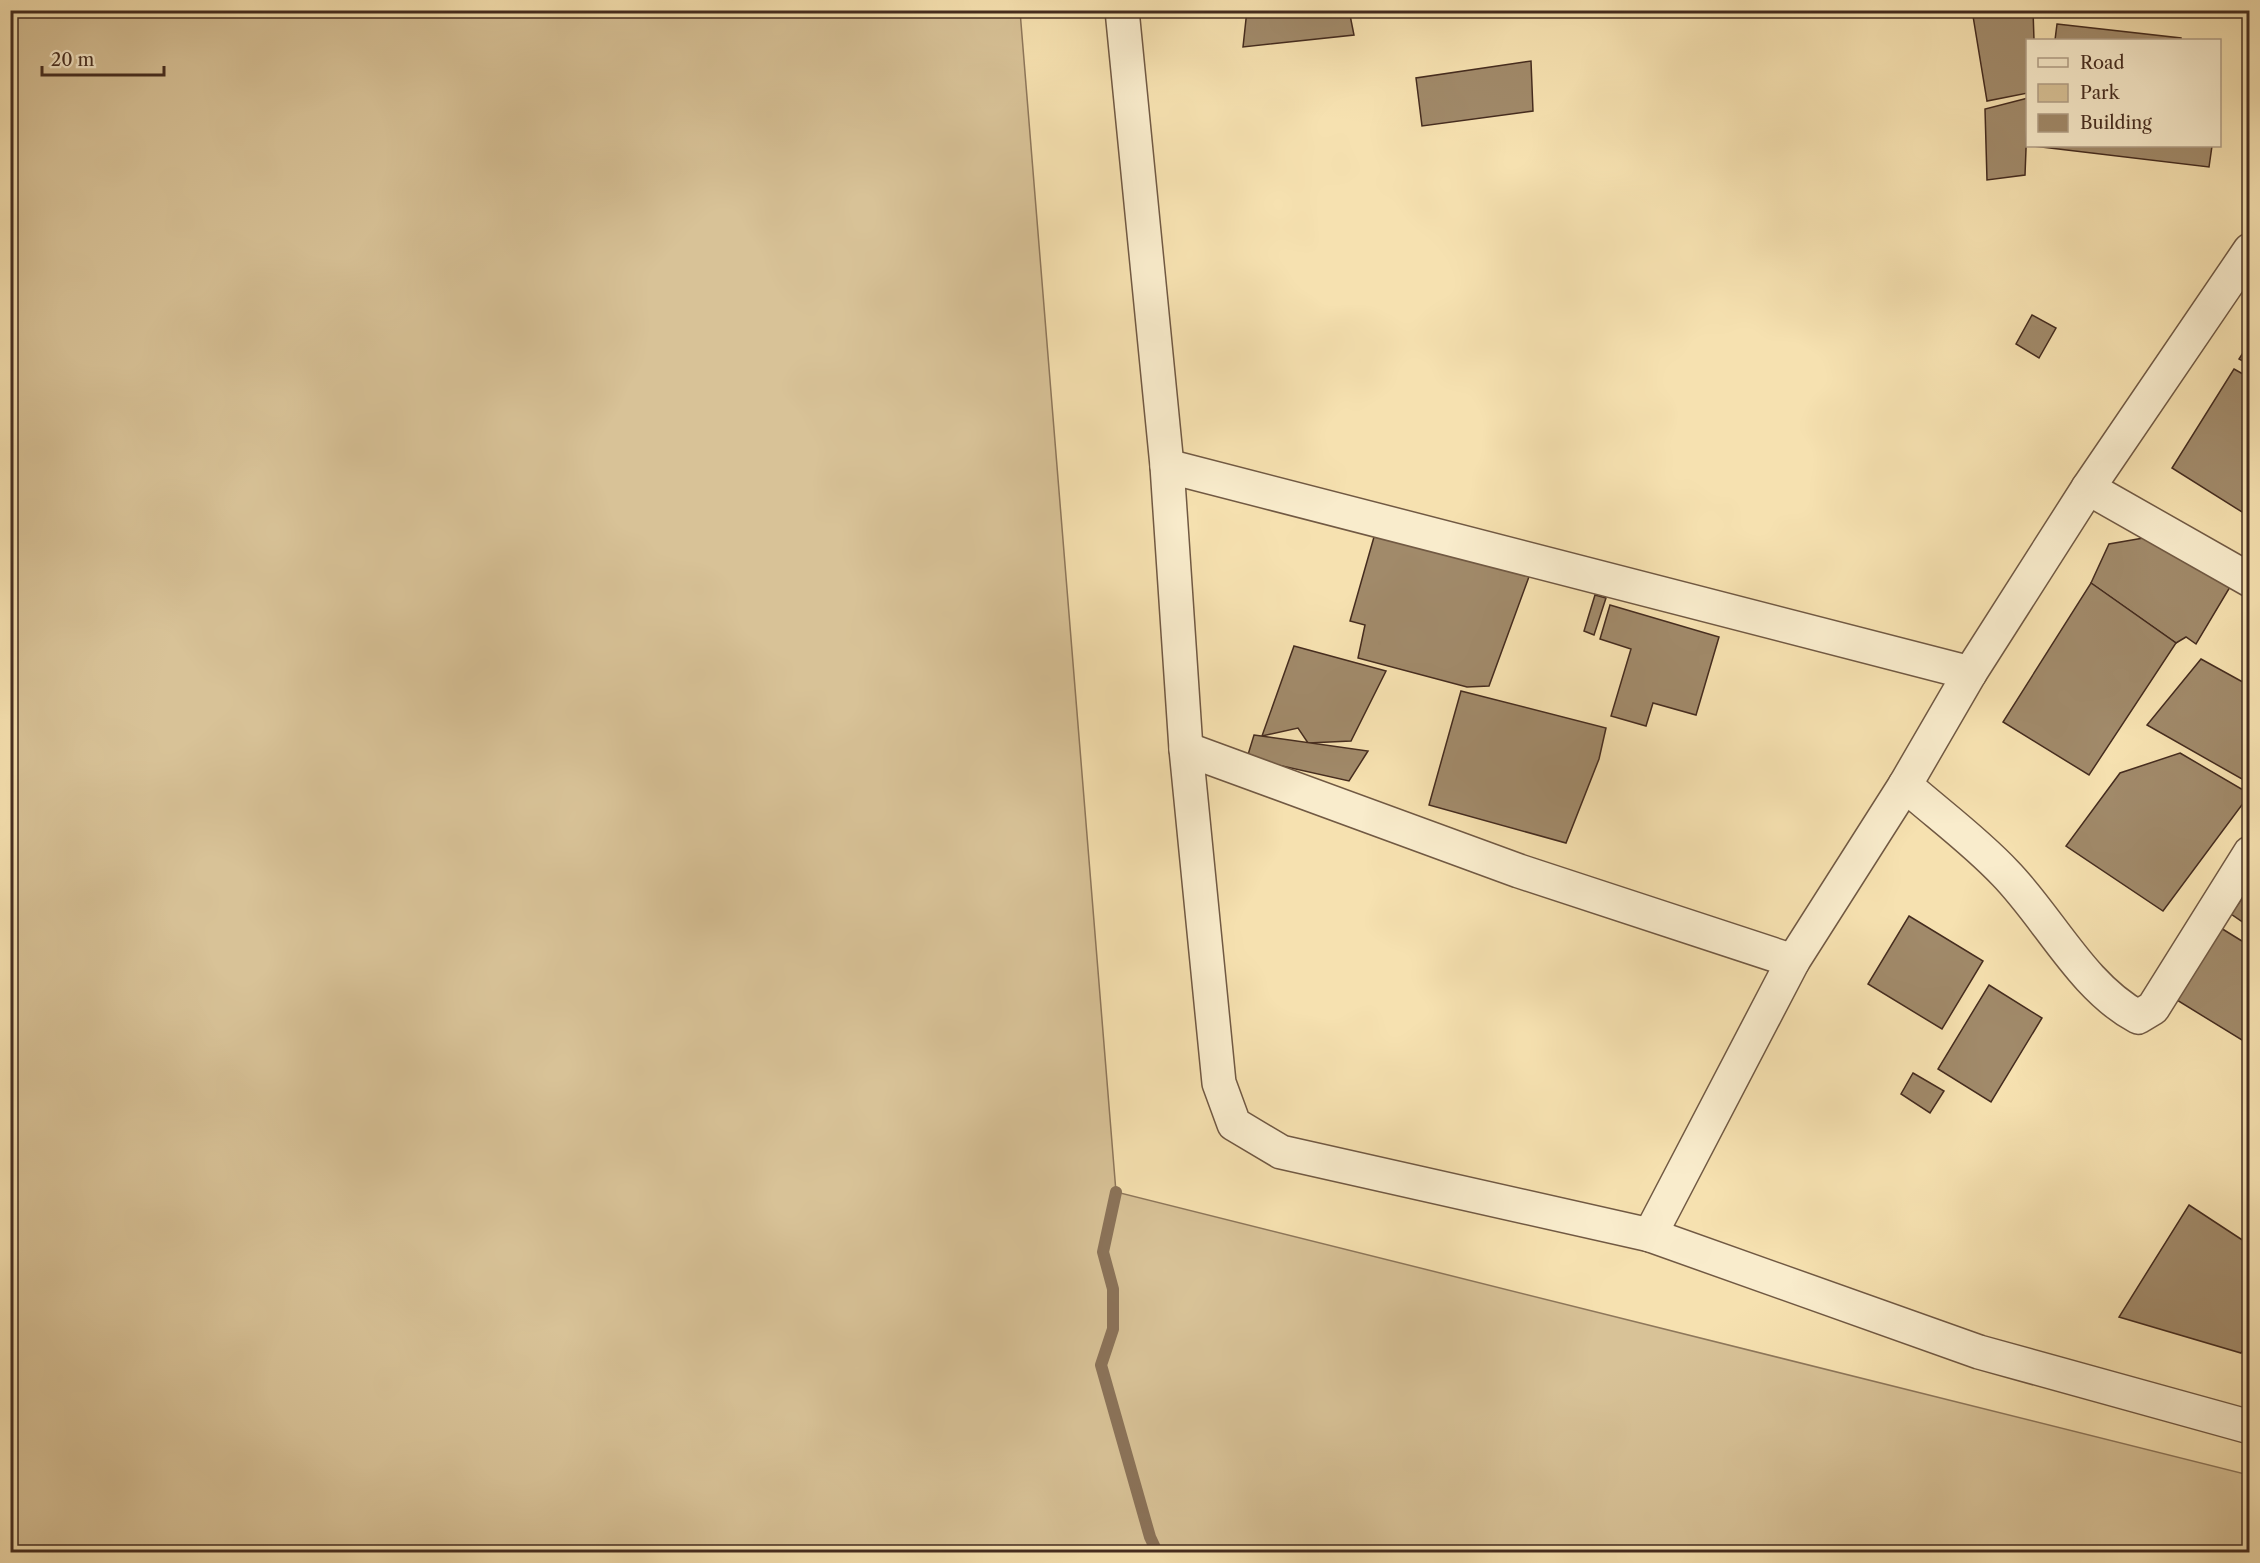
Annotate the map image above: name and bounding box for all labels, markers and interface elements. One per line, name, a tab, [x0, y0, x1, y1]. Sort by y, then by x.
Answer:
scale bar	[42, 39, 164, 77]
legend	[2026, 39, 2221, 147]
text: 20 m	[51, 49, 95, 71]
text: Road	[2080, 52, 2125, 74]
text: Park	[2080, 82, 2121, 104]
text: Building	[2080, 112, 2152, 134]

